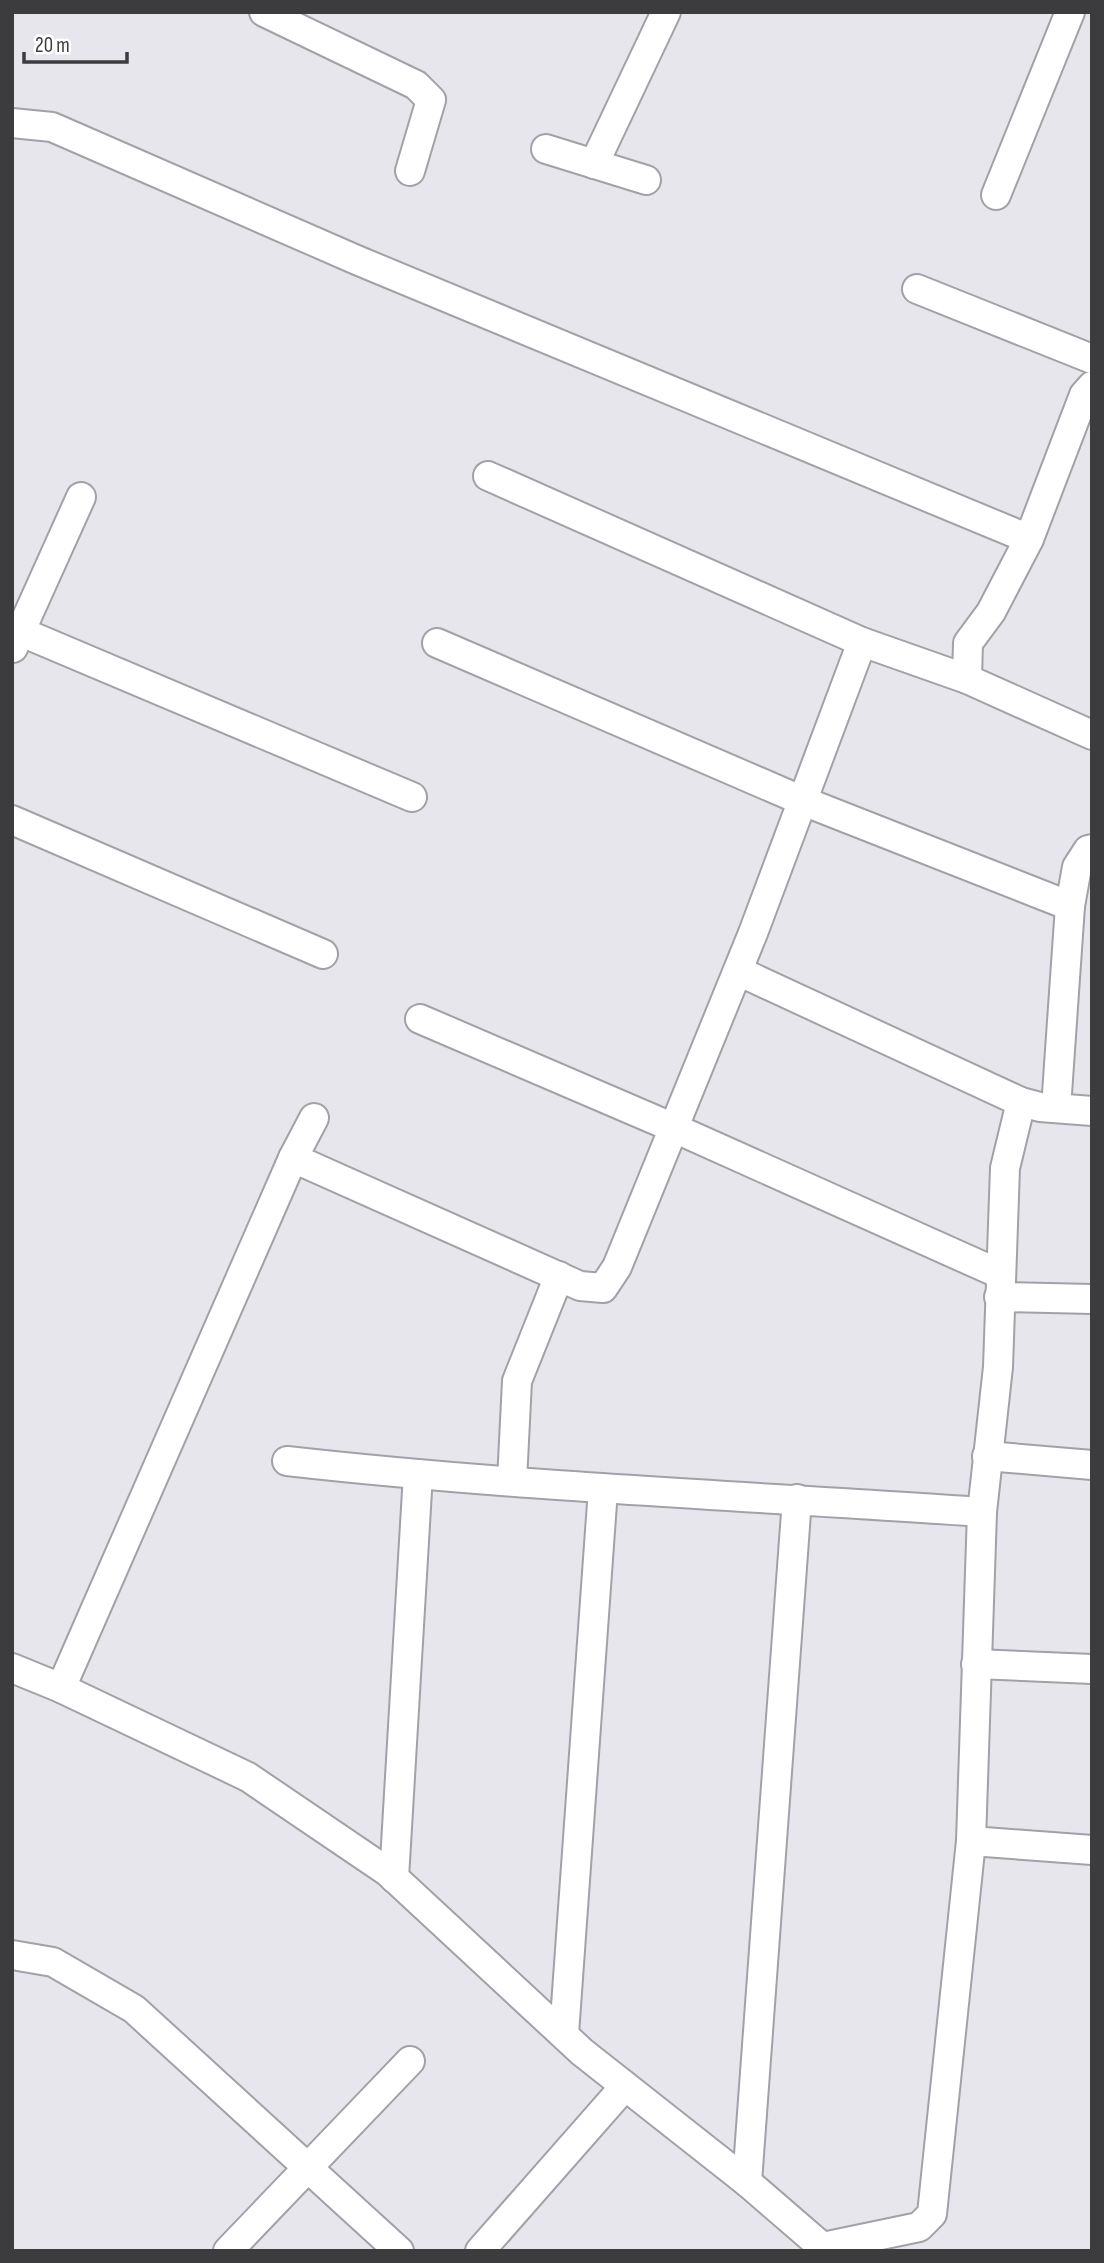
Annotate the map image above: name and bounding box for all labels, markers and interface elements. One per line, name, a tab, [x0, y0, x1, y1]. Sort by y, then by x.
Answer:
scale bar	[24, 21, 128, 65]
text: 20 m	[35, 33, 70, 58]

